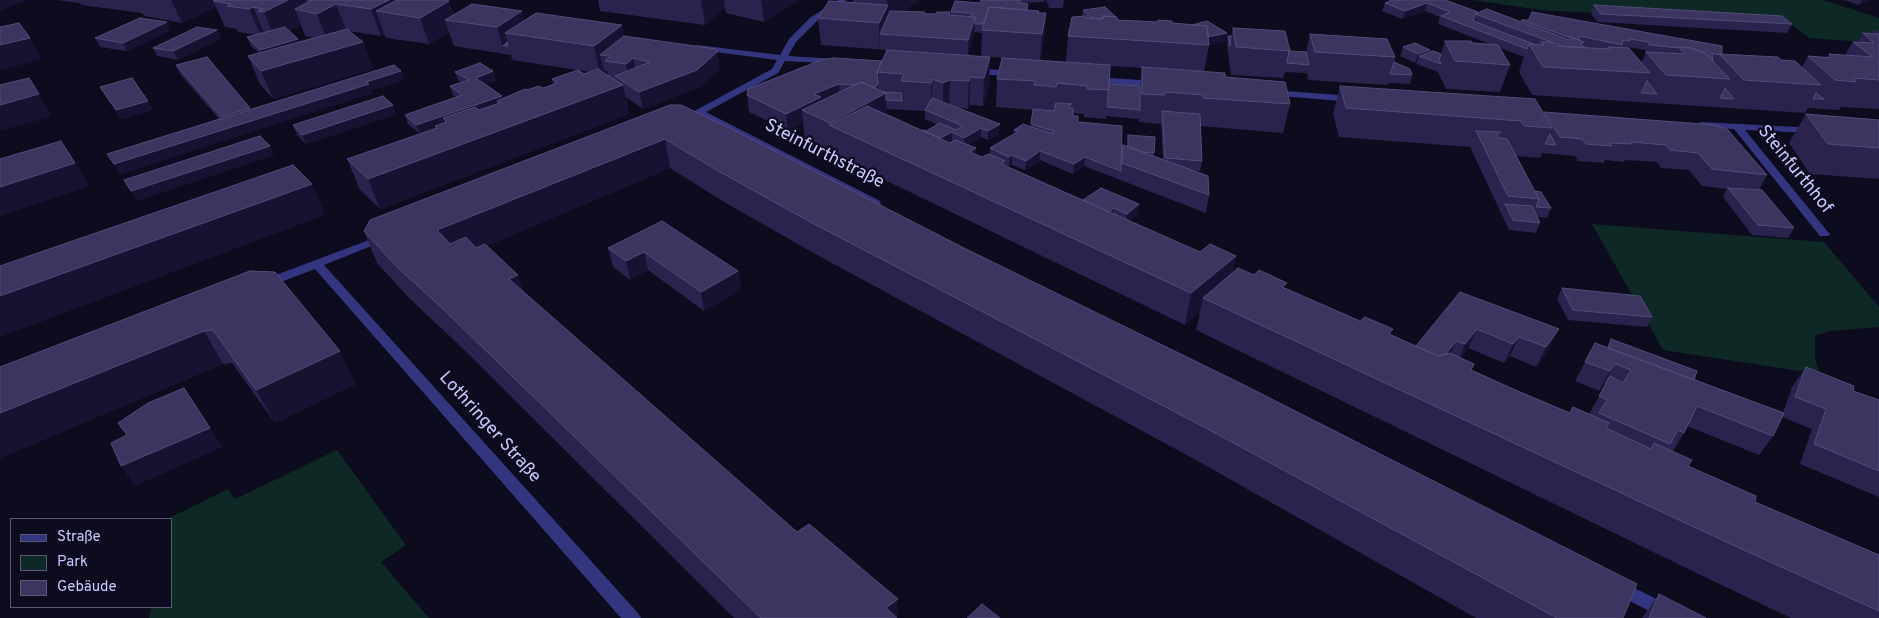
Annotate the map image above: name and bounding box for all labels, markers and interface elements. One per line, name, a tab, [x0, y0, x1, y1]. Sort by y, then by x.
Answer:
street label: Steinfurthstraße	[761, 116, 887, 194]
street label: Steinfurthhof	[1752, 121, 1836, 219]
street label: Lothringer Straße	[433, 368, 545, 488]
legend	[10, 518, 172, 608]
text: Straße	[57, 528, 101, 547]
text: Park	[57, 553, 88, 572]
text: Gebäude	[57, 578, 117, 597]

